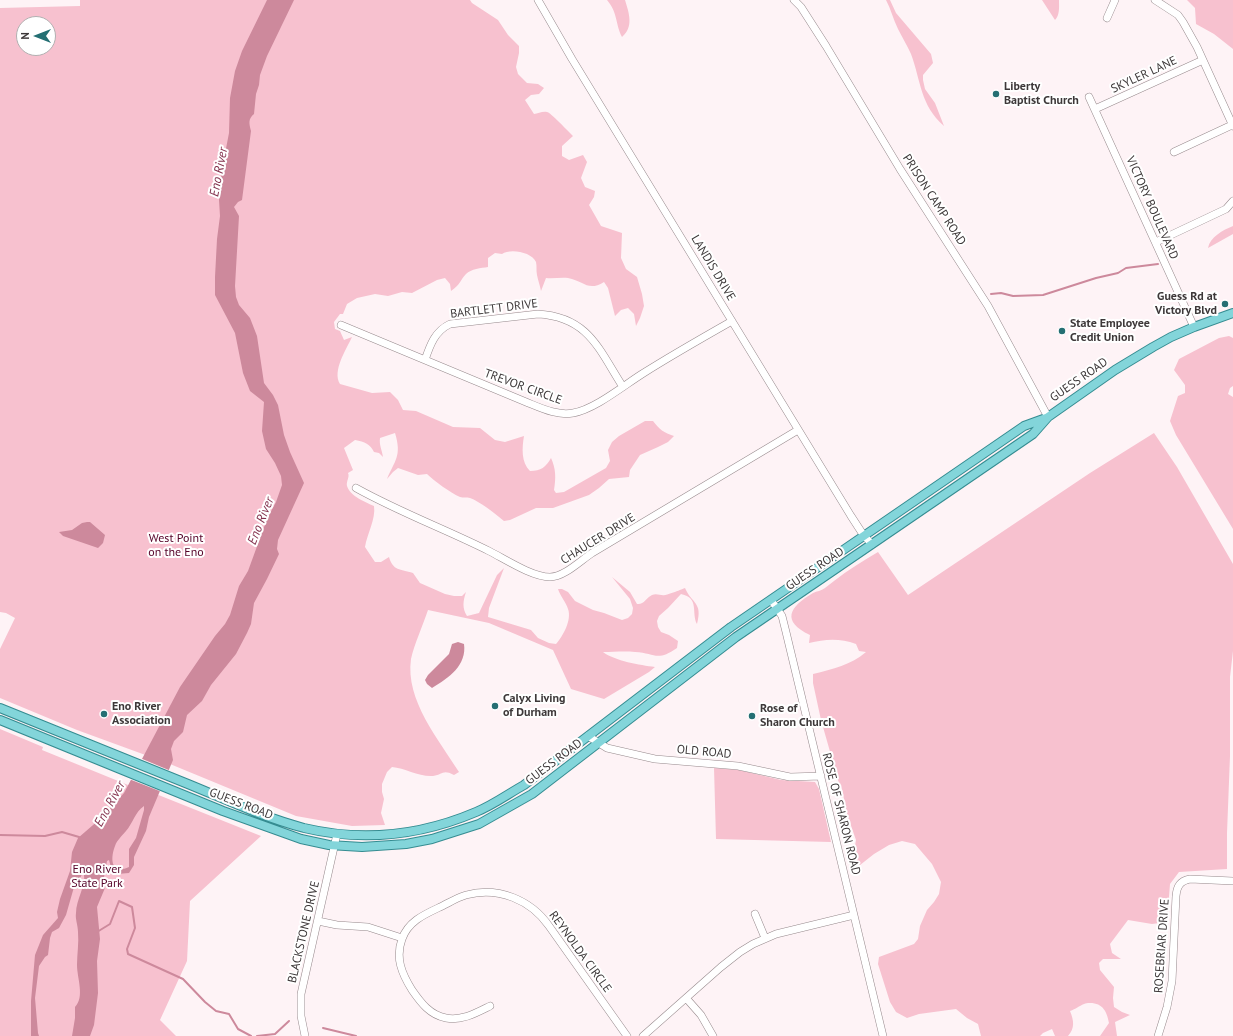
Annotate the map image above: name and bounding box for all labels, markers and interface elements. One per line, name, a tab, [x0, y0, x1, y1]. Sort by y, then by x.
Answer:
north arrow	[16, 16, 56, 56]
text: N	[18, 32, 32, 40]
street label: SKYLER LANE	[1109, 54, 1179, 96]
place label: Liberty Baptist Church	[1004, 80, 1079, 108]
marker: Liberty Baptist Church	[991, 89, 1001, 99]
water label: Eno River	[207, 146, 231, 198]
street label: PRISON CAMP ROAD	[899, 152, 969, 248]
street label: VICTORY BOULEVARD	[1123, 154, 1181, 262]
street label: LANDIS DRIVE	[688, 233, 738, 303]
place label: Guess Rd at Victory Blvd	[1155, 290, 1217, 318]
street label: BARTLETT DRIVE	[449, 296, 539, 322]
marker: Guess Rd at Victory Blvd	[1220, 299, 1230, 309]
place label: State Employee Credit Union	[1070, 317, 1150, 345]
marker: State Employee Credit Union	[1057, 326, 1067, 336]
street label: GUESS ROAD	[1047, 355, 1111, 405]
street label: TREVOR CIRCLE	[482, 366, 564, 408]
water label: Eno River	[244, 495, 278, 547]
street label: CHAUCER DRIVE	[558, 510, 638, 568]
park label: West Point on the Eno	[148, 532, 204, 560]
street label: GUESS ROAD	[783, 544, 847, 594]
place label: Calyx Living of Durham	[503, 692, 566, 720]
place label: Eno River Association	[112, 700, 171, 728]
marker: Calyx Living of Durham	[490, 701, 500, 711]
place label: Rose of Sharon Church	[760, 702, 835, 730]
marker: Eno River Association	[99, 709, 109, 719]
marker: Rose of Sharon Church	[747, 711, 757, 721]
street label: GUESS ROAD	[523, 736, 585, 788]
street label: OLD ROAD	[676, 742, 732, 762]
street label: ROSE OF SHARON ROAD	[819, 751, 863, 877]
water label: Eno River	[91, 778, 129, 830]
street label: GUESS ROAD	[207, 785, 275, 823]
park label: Eno River State Park	[71, 863, 123, 891]
street label: BLACKSTONE DRIVE	[285, 880, 323, 984]
street label: ROSEBRIAR DRIVE	[1152, 898, 1172, 994]
street label: REYNOLDA CIRCLE	[546, 909, 614, 995]

